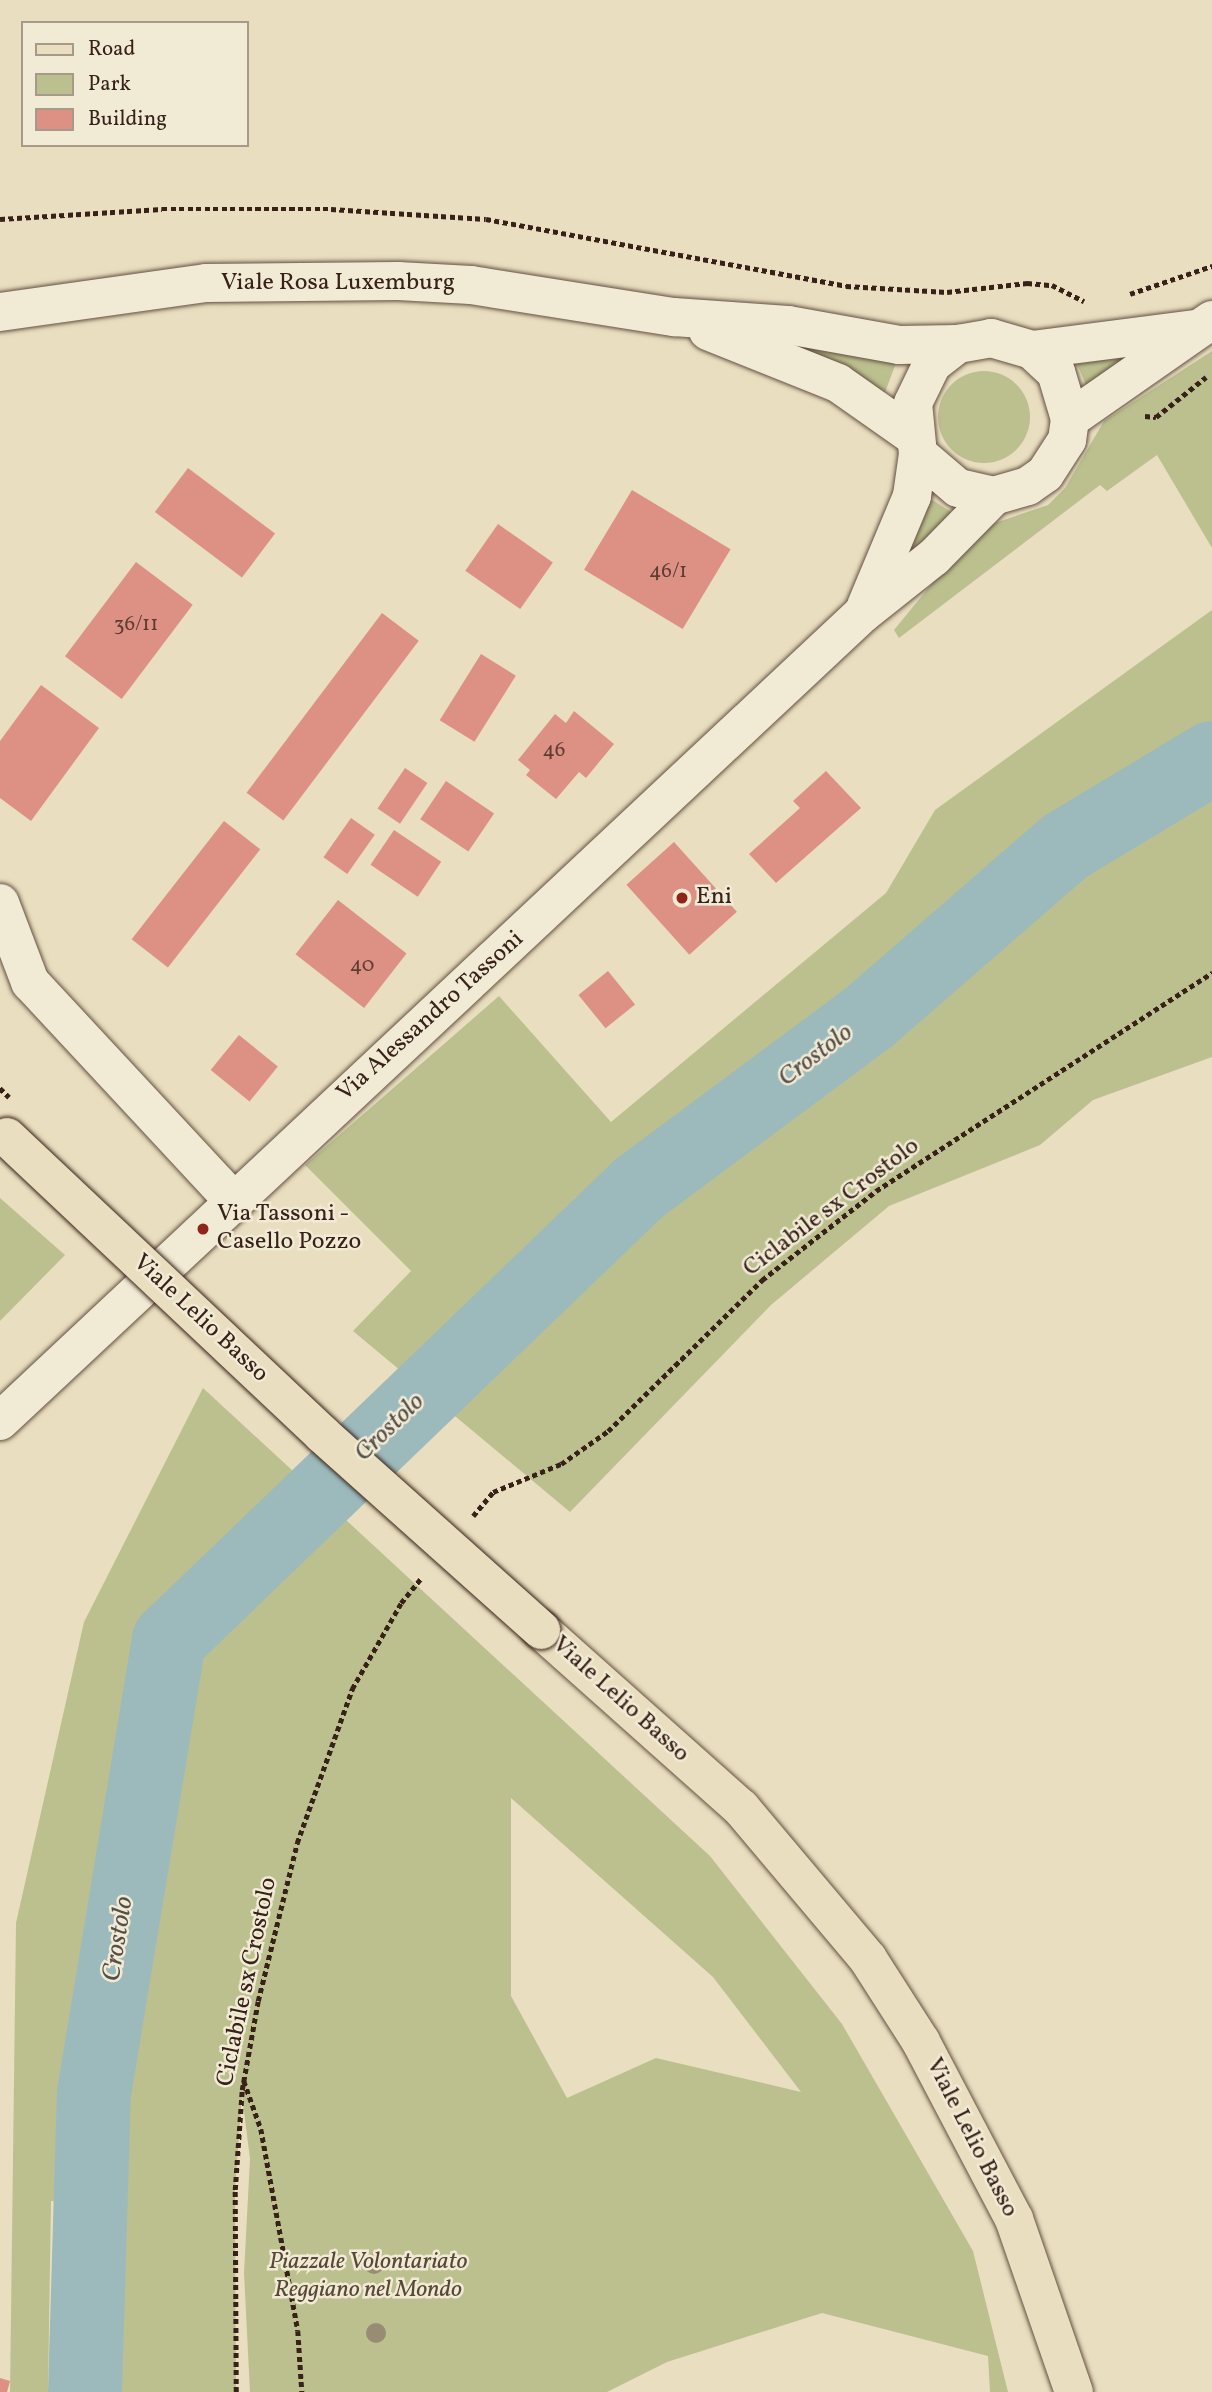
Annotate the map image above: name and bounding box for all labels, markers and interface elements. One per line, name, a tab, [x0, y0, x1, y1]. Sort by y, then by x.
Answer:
legend	[21, 21, 248, 147]
text: Road	[88, 35, 135, 64]
text: Park	[88, 70, 131, 99]
text: Building	[88, 105, 167, 134]
street label: Viale Rosa Luxemburg	[221, 270, 455, 298]
house number: 46/1	[649, 559, 687, 585]
house number: 36/11	[114, 612, 158, 638]
house number: 46	[543, 738, 565, 764]
place label: Eni	[696, 884, 732, 912]
marker: Eni	[674, 890, 690, 906]
street label: Via Alessandro Tassoni	[331, 925, 531, 1109]
house number: 40	[350, 953, 374, 979]
water label: Crostolo	[773, 1018, 859, 1094]
street label: Ciclabile sx Crostolo	[738, 1132, 926, 1284]
place label: Via Tassoni - Casello Pozzo	[217, 1201, 361, 1257]
marker: Via Tassoni - Casello Pozzo	[195, 1221, 211, 1237]
street label: Viale Lelio Basso	[126, 1249, 274, 1389]
water label: Crostolo	[348, 1387, 432, 1469]
street label: Viale Lelio Basso	[545, 1631, 695, 1769]
street label: Ciclabile sx Crostolo	[212, 1875, 284, 2089]
water label: Crostolo	[97, 1894, 141, 1984]
street label: Viale Lelio Basso	[918, 2054, 1024, 2222]
park label: Piazzale Volontariato Reggiano nel Mondo	[269, 2249, 467, 2305]

